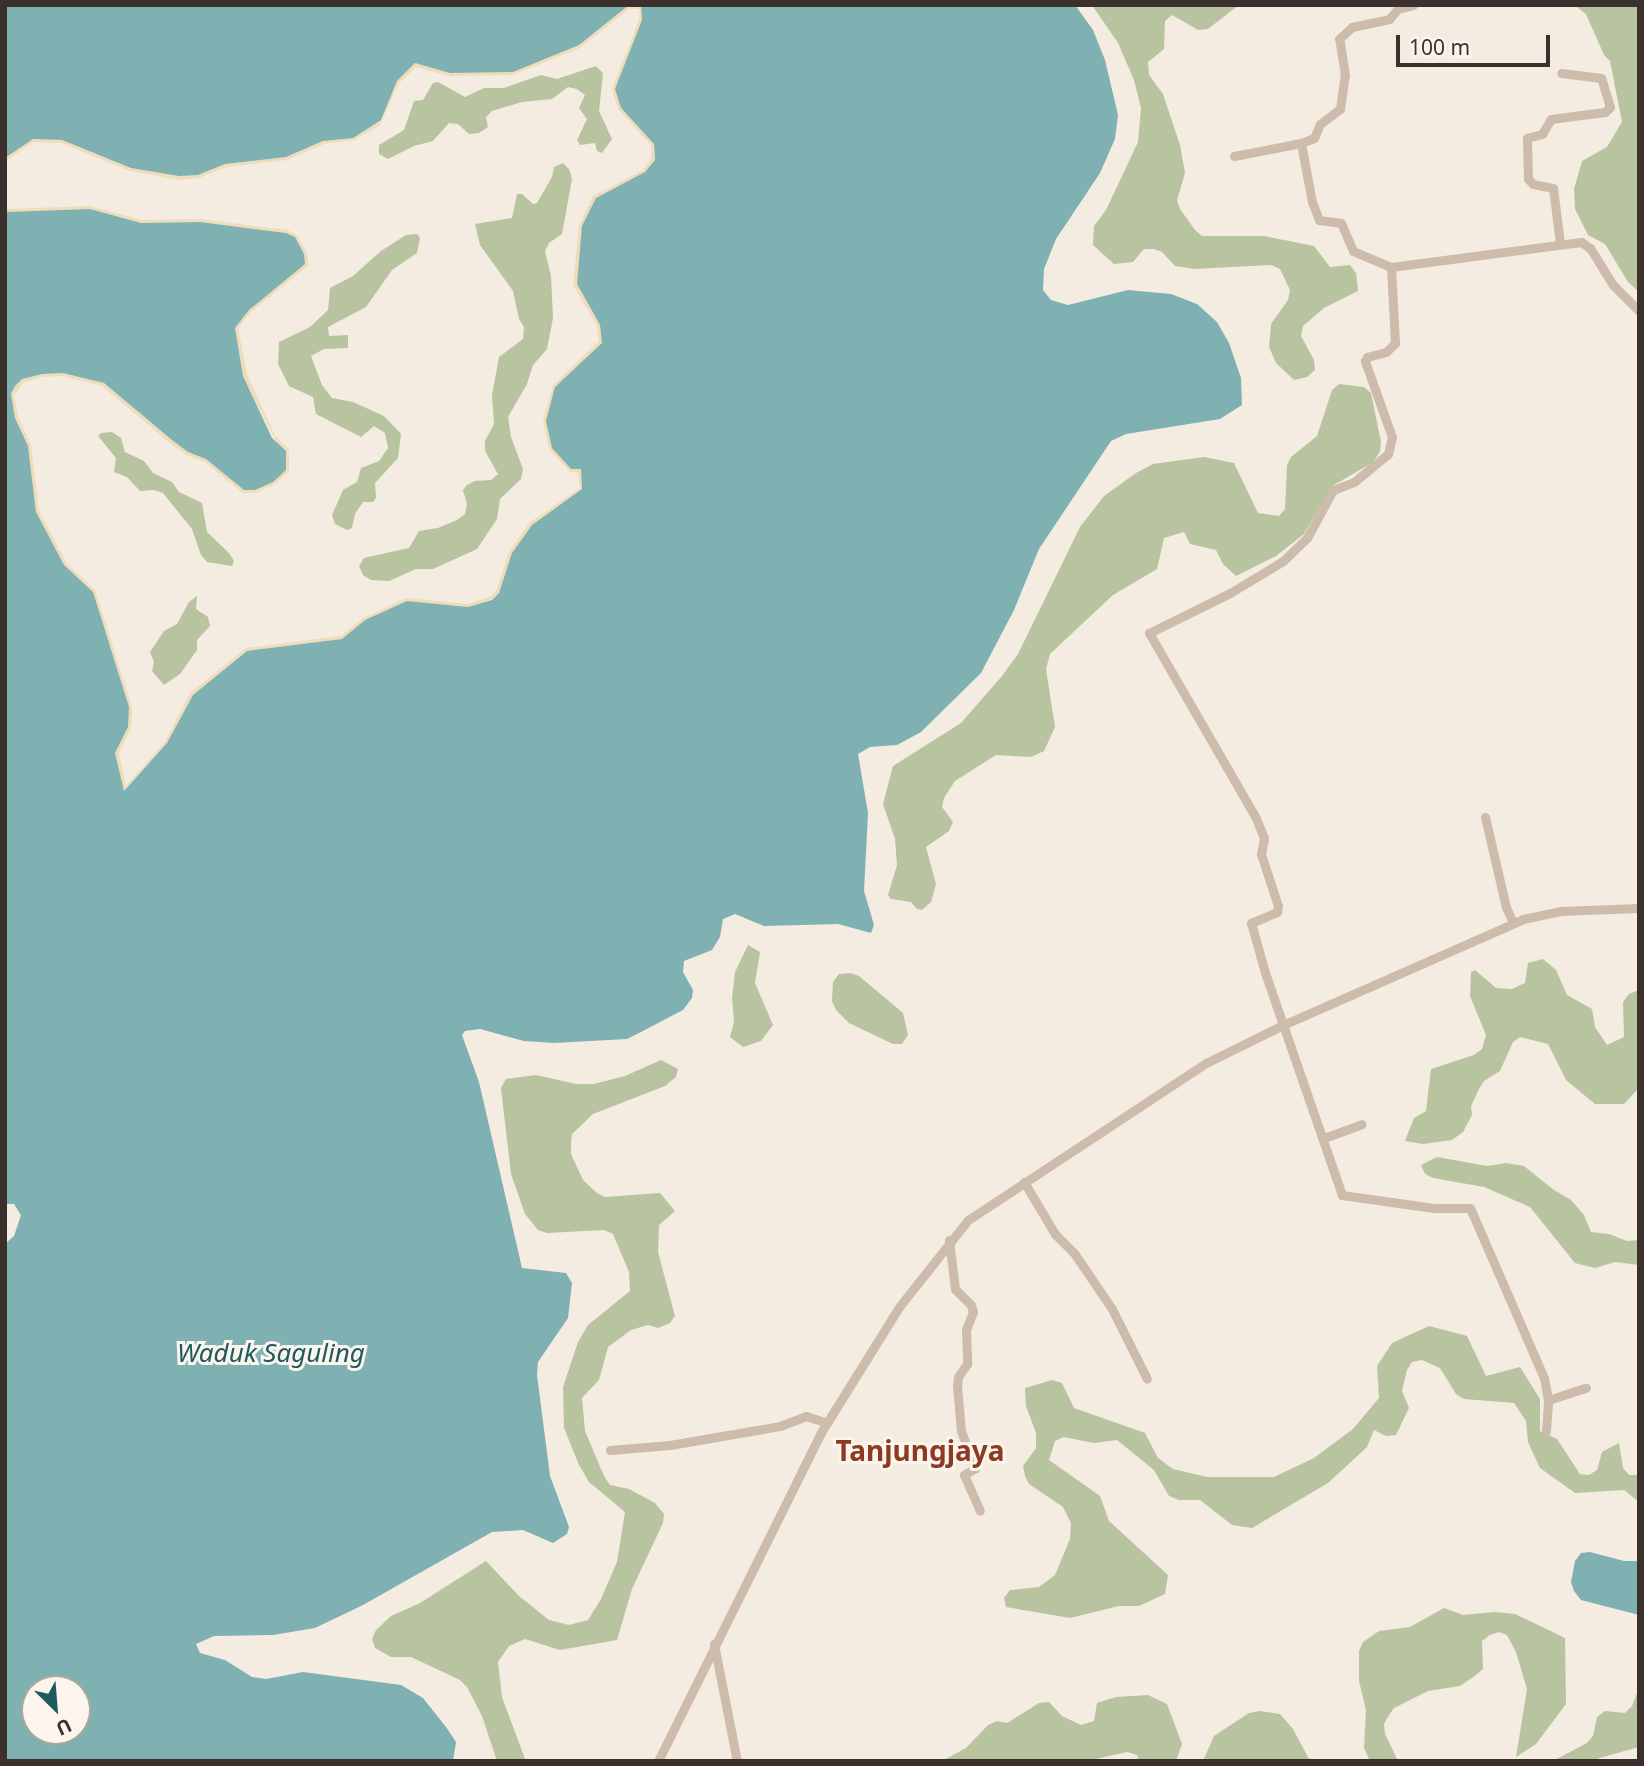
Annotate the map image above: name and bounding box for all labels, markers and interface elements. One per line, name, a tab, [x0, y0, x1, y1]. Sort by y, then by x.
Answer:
scale bar	[1399, 21, 1553, 65]
text: 100 m	[1409, 33, 1470, 61]
water label: Waduk Saguling	[177, 1337, 365, 1369]
district label: Tanjungjaya	[835, 1433, 1005, 1467]
north arrow	[21, 1675, 91, 1745]
text: U	[52, 1712, 76, 1742]

